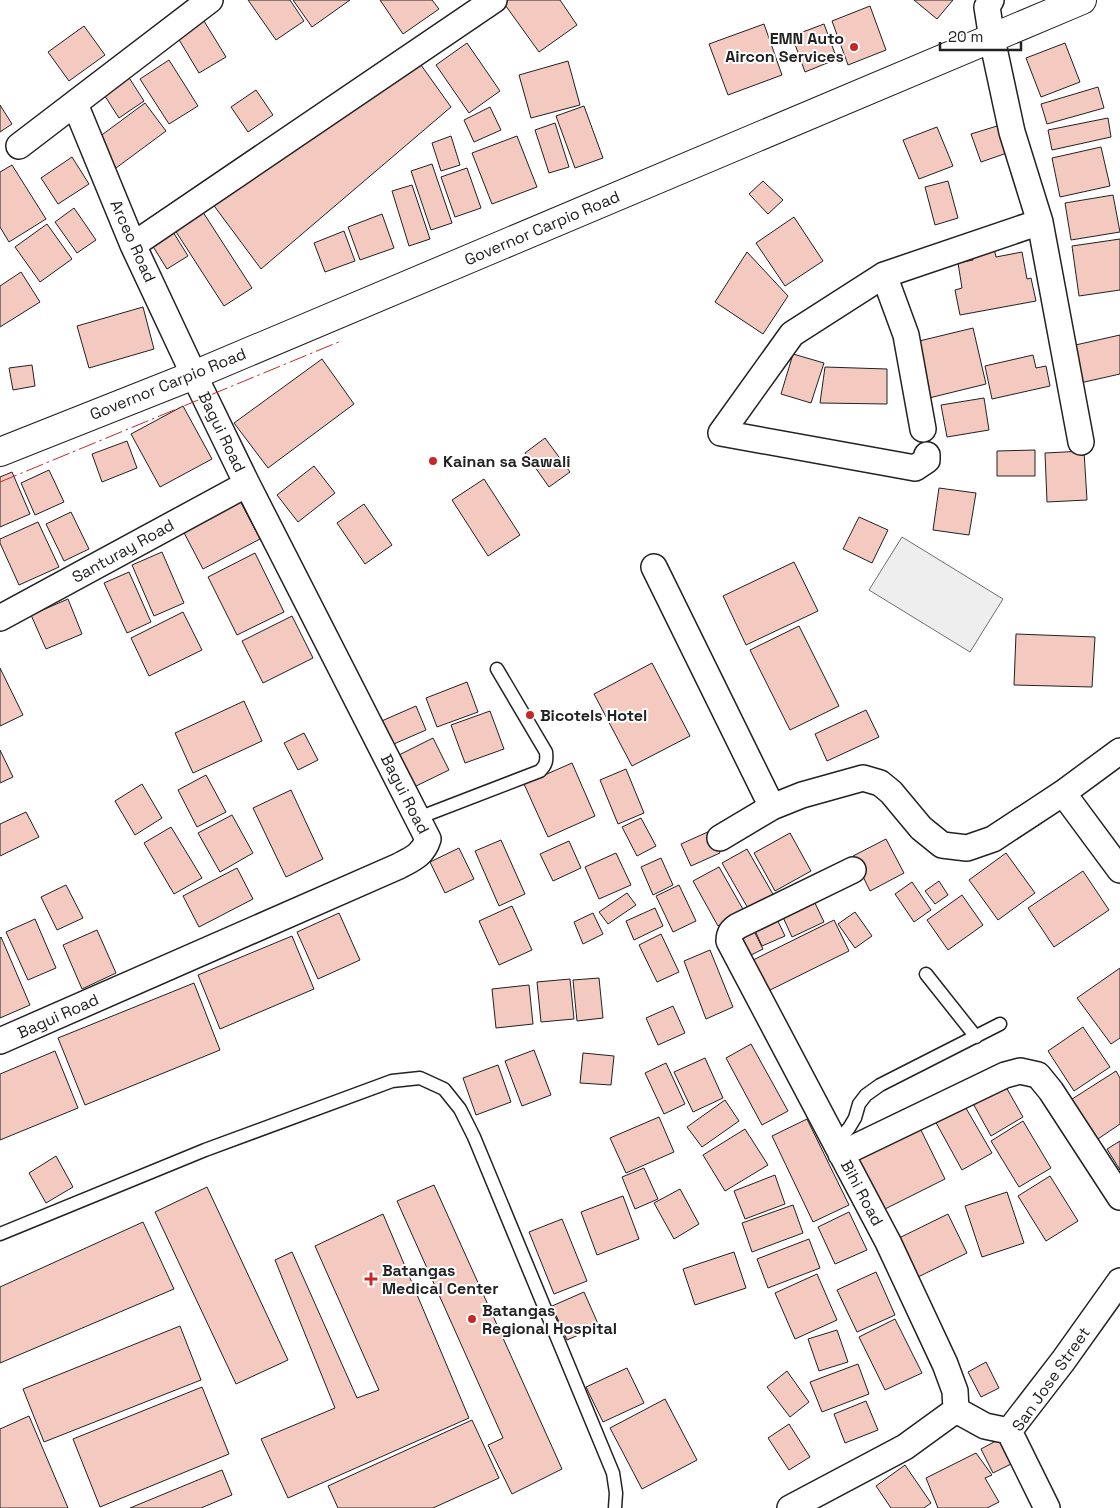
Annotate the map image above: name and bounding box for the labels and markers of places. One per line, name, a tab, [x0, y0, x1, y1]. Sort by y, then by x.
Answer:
place label: EMN Auto Aircon Services	[725, 28, 844, 67]
marker: EMN Auto Aircon Services	[848, 41, 860, 53]
place label: Kainan sa Sawali	[443, 451, 570, 472]
marker: Kainan sa Sawali	[427, 455, 439, 467]
place label: Bicotels Hotel	[540, 705, 647, 726]
marker: Bicotels Hotel	[524, 709, 536, 721]
place label: Batangas Medical Center	[382, 1260, 499, 1299]
marker: Batangas Medical Center	[364, 1272, 378, 1286]
place label: Batangas Regional Hospital	[482, 1300, 617, 1339]
marker: Batangas Regional Hospital	[466, 1313, 478, 1325]

